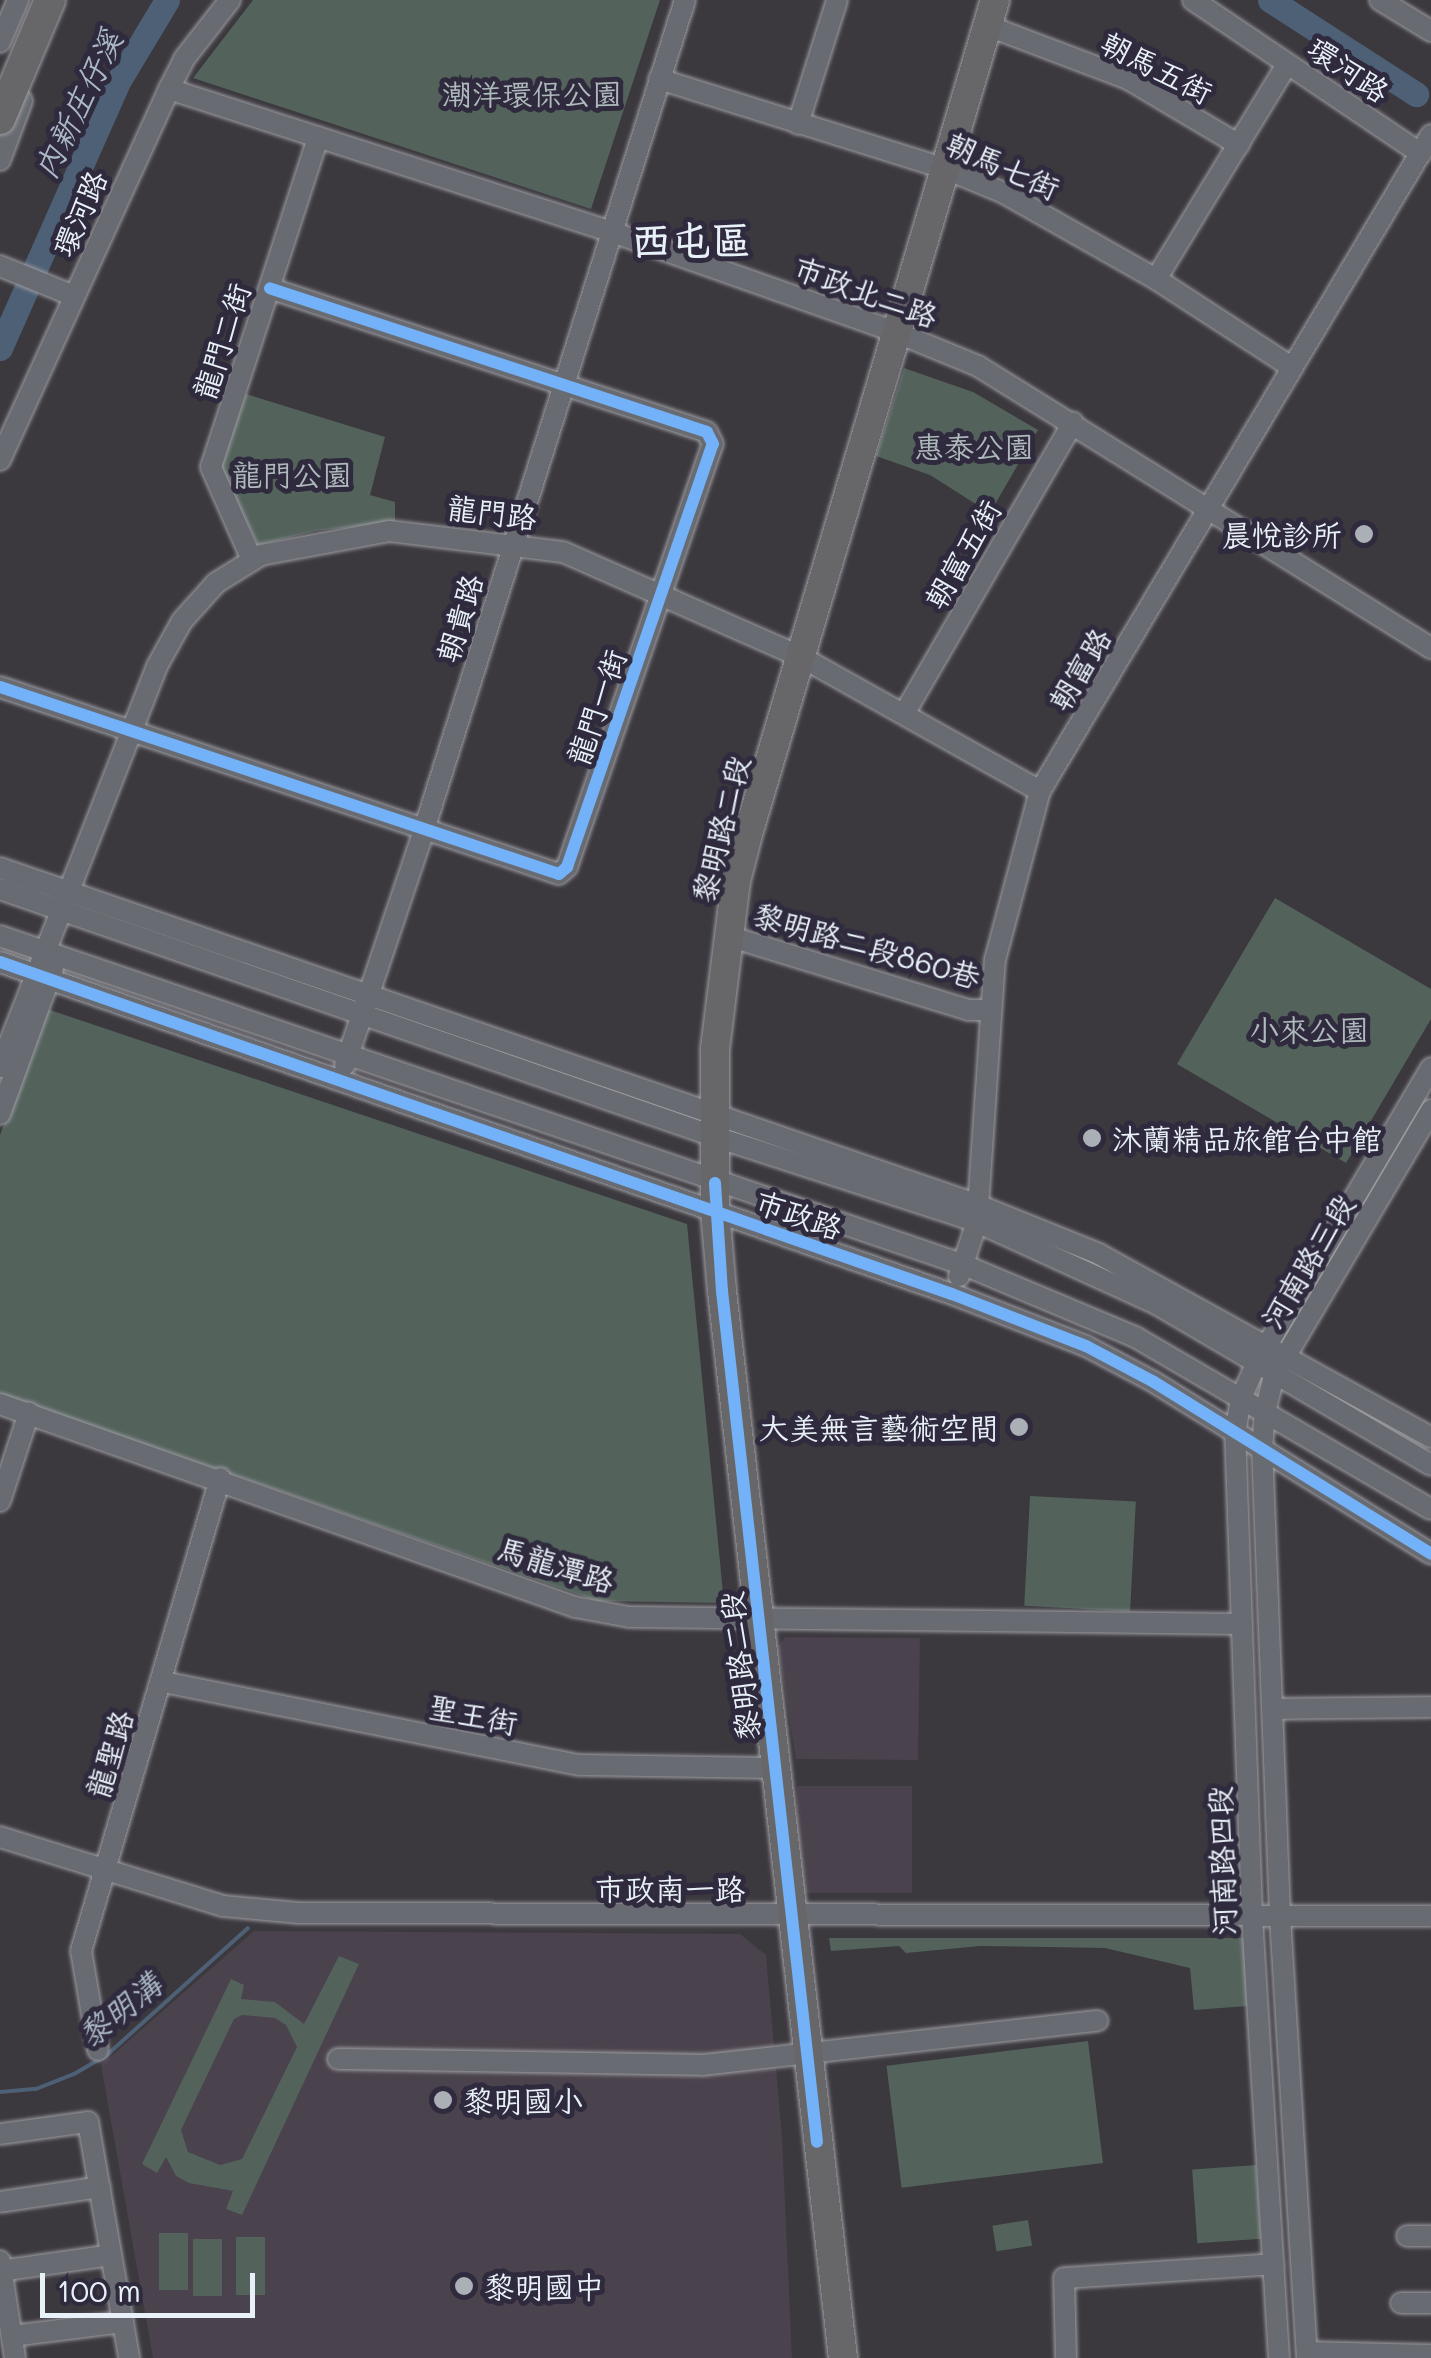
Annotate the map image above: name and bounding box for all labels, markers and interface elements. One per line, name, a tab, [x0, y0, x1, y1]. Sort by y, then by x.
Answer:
water label: 內新庄仔溪	[25, 24, 129, 184]
street label: 朝馬五街	[1095, 24, 1219, 110]
street label: 環河路	[1302, 29, 1396, 109]
park label: 潮洋環保公園	[442, 75, 622, 111]
street label: 朝馬七街	[941, 124, 1065, 206]
street label: 環河路	[44, 165, 114, 261]
district label: 西屯區	[631, 215, 751, 263]
street label: 市政北二路	[789, 248, 943, 334]
street label: 龍門二街	[185, 278, 257, 404]
park label: 惠泰公園	[914, 428, 1034, 464]
park label: 龍門公園	[232, 456, 352, 492]
street label: 龍門路	[445, 489, 539, 535]
street label: 朝富五街	[916, 493, 1008, 615]
place label: 晨悅診所	[1222, 516, 1342, 552]
marker: 晨悅診所	[1351, 521, 1377, 547]
street label: 朝貴路	[429, 570, 489, 666]
street label: 朝富路	[1040, 621, 1118, 717]
street label: 龍門一街	[559, 644, 633, 770]
street label: 黎明路二段	[684, 752, 756, 906]
street label: 黎明路二段860巷	[749, 895, 985, 995]
park label: 小來公園	[1249, 1011, 1369, 1047]
place label: 沐蘭精品旅館台中館	[1112, 1120, 1382, 1156]
marker: 沐蘭精品旅館台中館	[1081, 1127, 1103, 1149]
street label: 市政路	[751, 1182, 847, 1246]
street label: 河南路三段	[1253, 1187, 1361, 1335]
place label: 大美無言藝術空間	[759, 1409, 999, 1445]
marker: 大美無言藝術空間	[1008, 1416, 1030, 1438]
street label: 馬龍潭路	[493, 1529, 619, 1599]
street label: 黎明路二段	[712, 1589, 766, 1743]
street label: 聖王街	[425, 1688, 521, 1740]
street label: 龍聖路	[79, 1706, 139, 1802]
street label: 河南路四段	[1200, 1785, 1242, 1937]
street label: 市政南一路	[595, 1870, 745, 1906]
water label: 黎明溝	[70, 1964, 168, 2054]
place label: 黎明國小	[463, 2082, 583, 2118]
marker: 黎明國小	[432, 2089, 454, 2111]
scale bar	[45, 2253, 260, 2315]
place label: 黎明國中	[484, 2268, 604, 2304]
text: 100 m	[57, 2270, 141, 2310]
marker: 黎明國中	[453, 2275, 475, 2297]

